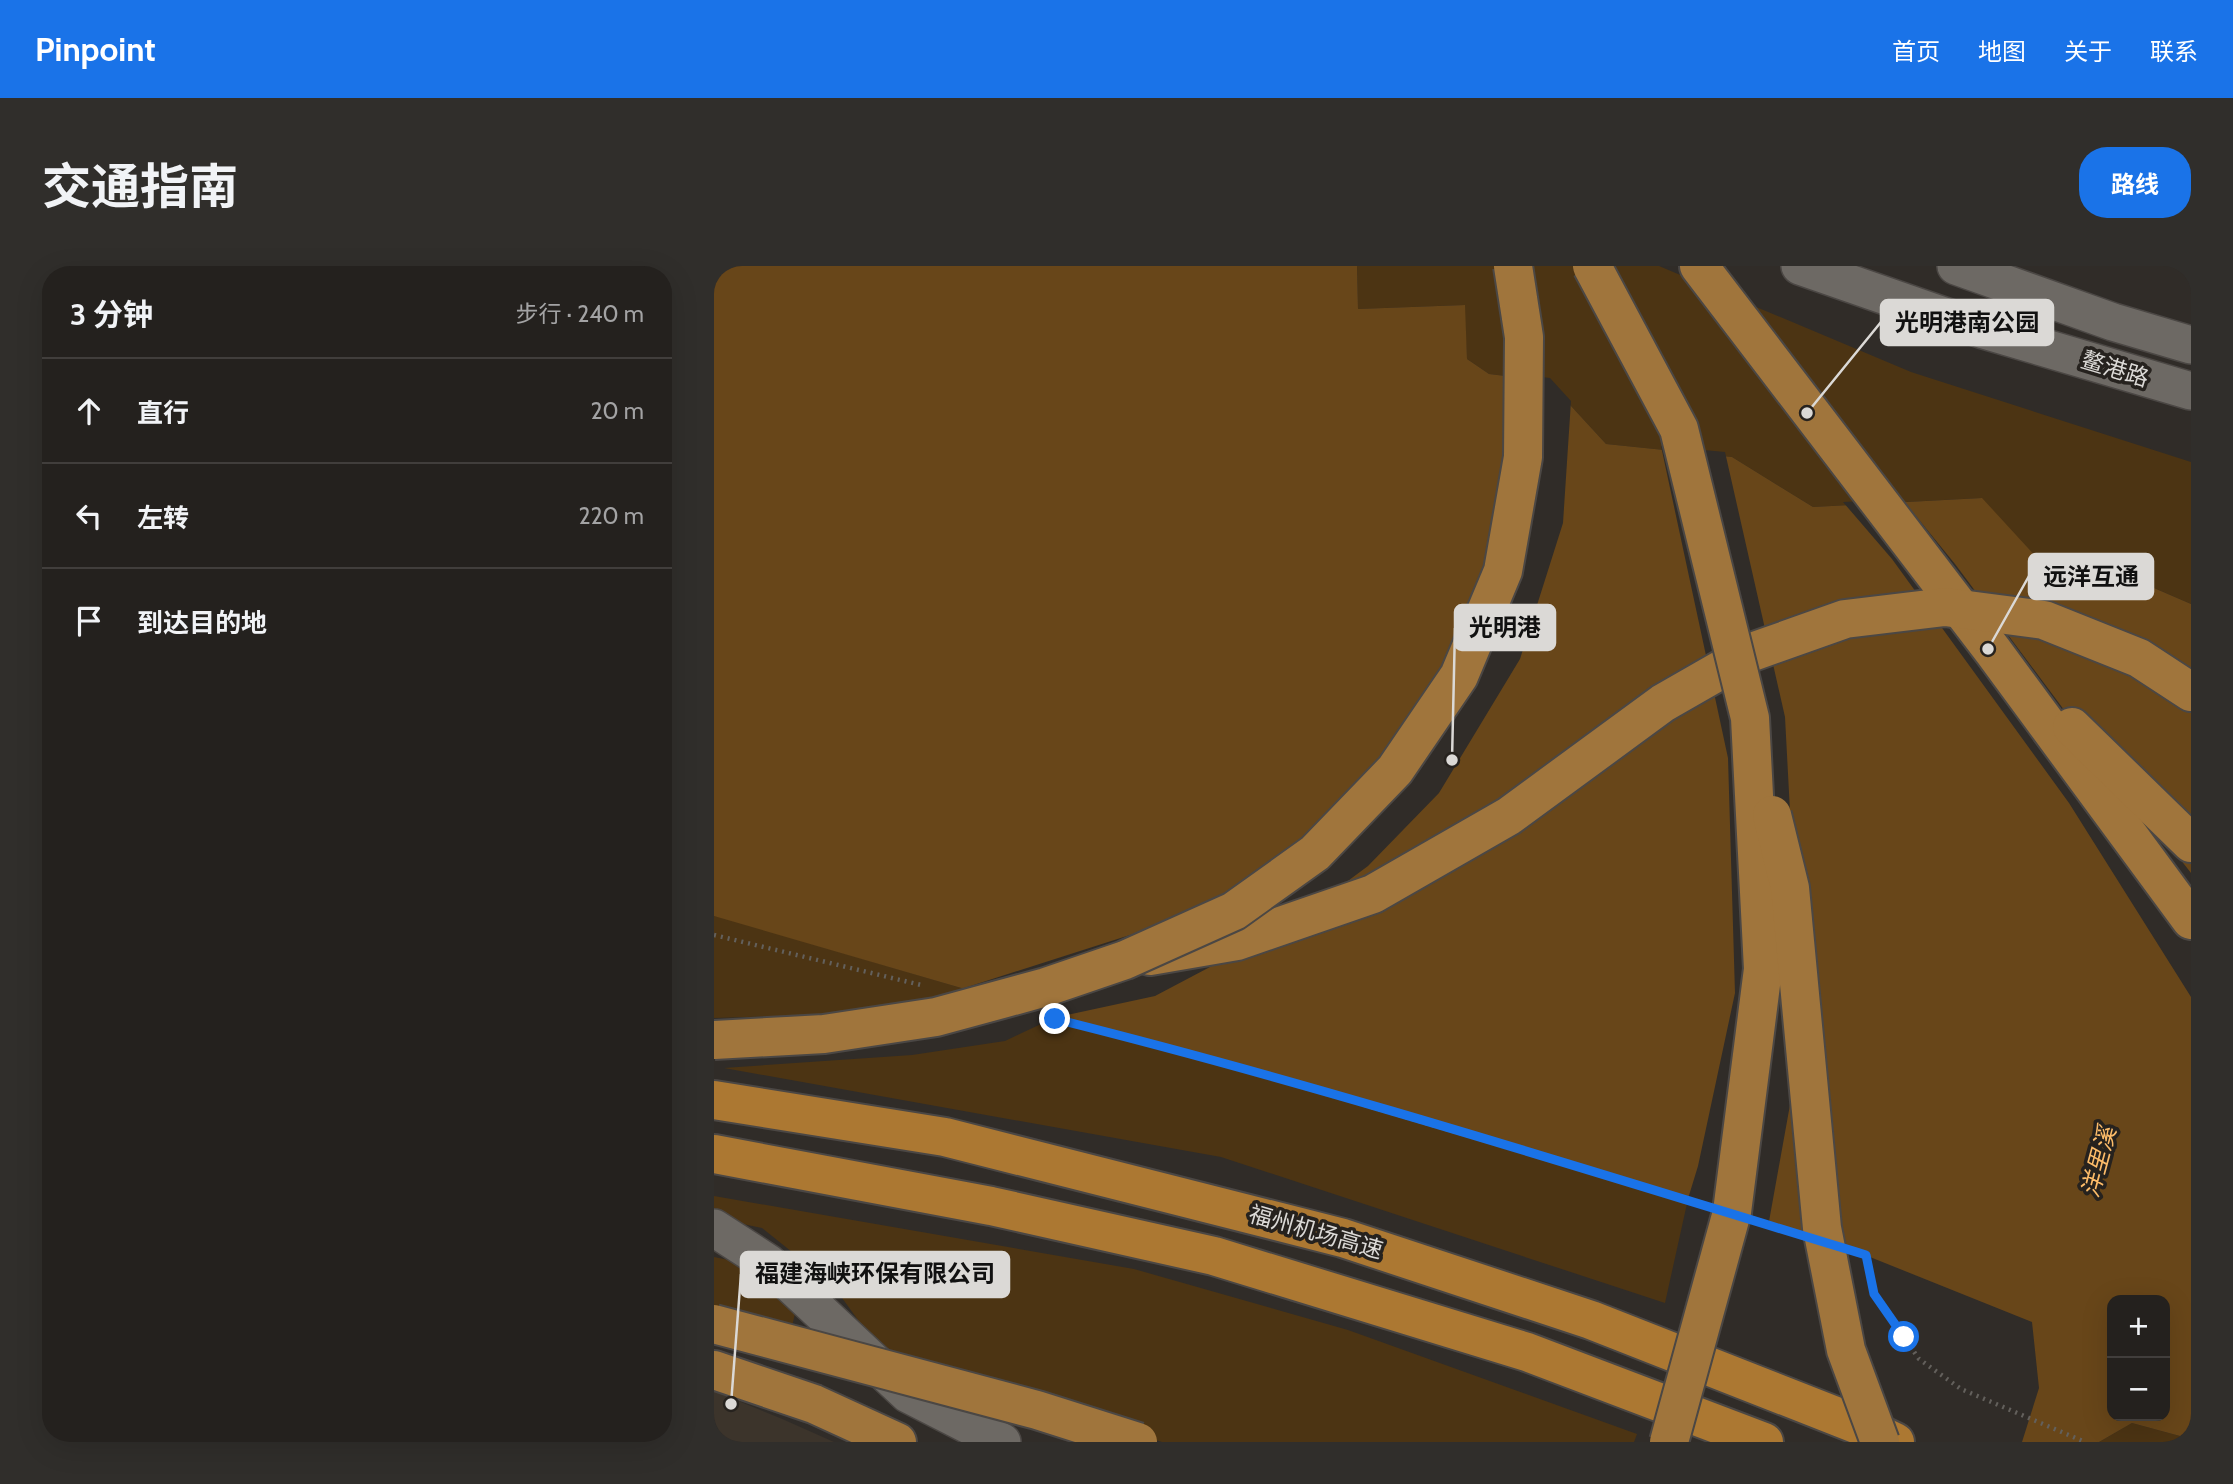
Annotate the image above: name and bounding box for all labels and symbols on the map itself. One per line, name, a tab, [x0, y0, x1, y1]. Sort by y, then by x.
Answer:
callout: 光明港南公园	[1881, 300, 2053, 345]
text: 光明港南公园	[1895, 308, 2039, 337]
street label: 鳌港路	[2078, 346, 2152, 392]
callout: 远洋互通	[2029, 554, 2153, 599]
text: 远洋互通	[2043, 562, 2139, 591]
callout: 光明港	[1455, 605, 1555, 650]
text: 光明港	[1469, 613, 1541, 642]
route end	[1039, 1003, 1070, 1034]
water label: 洋里溪	[2075, 1120, 2123, 1200]
street label: 福州机场高速	[1246, 1200, 1386, 1264]
callout: 福建海峡环保有限公司	[741, 1252, 1009, 1297]
text: 福建海峡环保有限公司	[755, 1259, 995, 1288]
route start	[1888, 1321, 1919, 1352]

